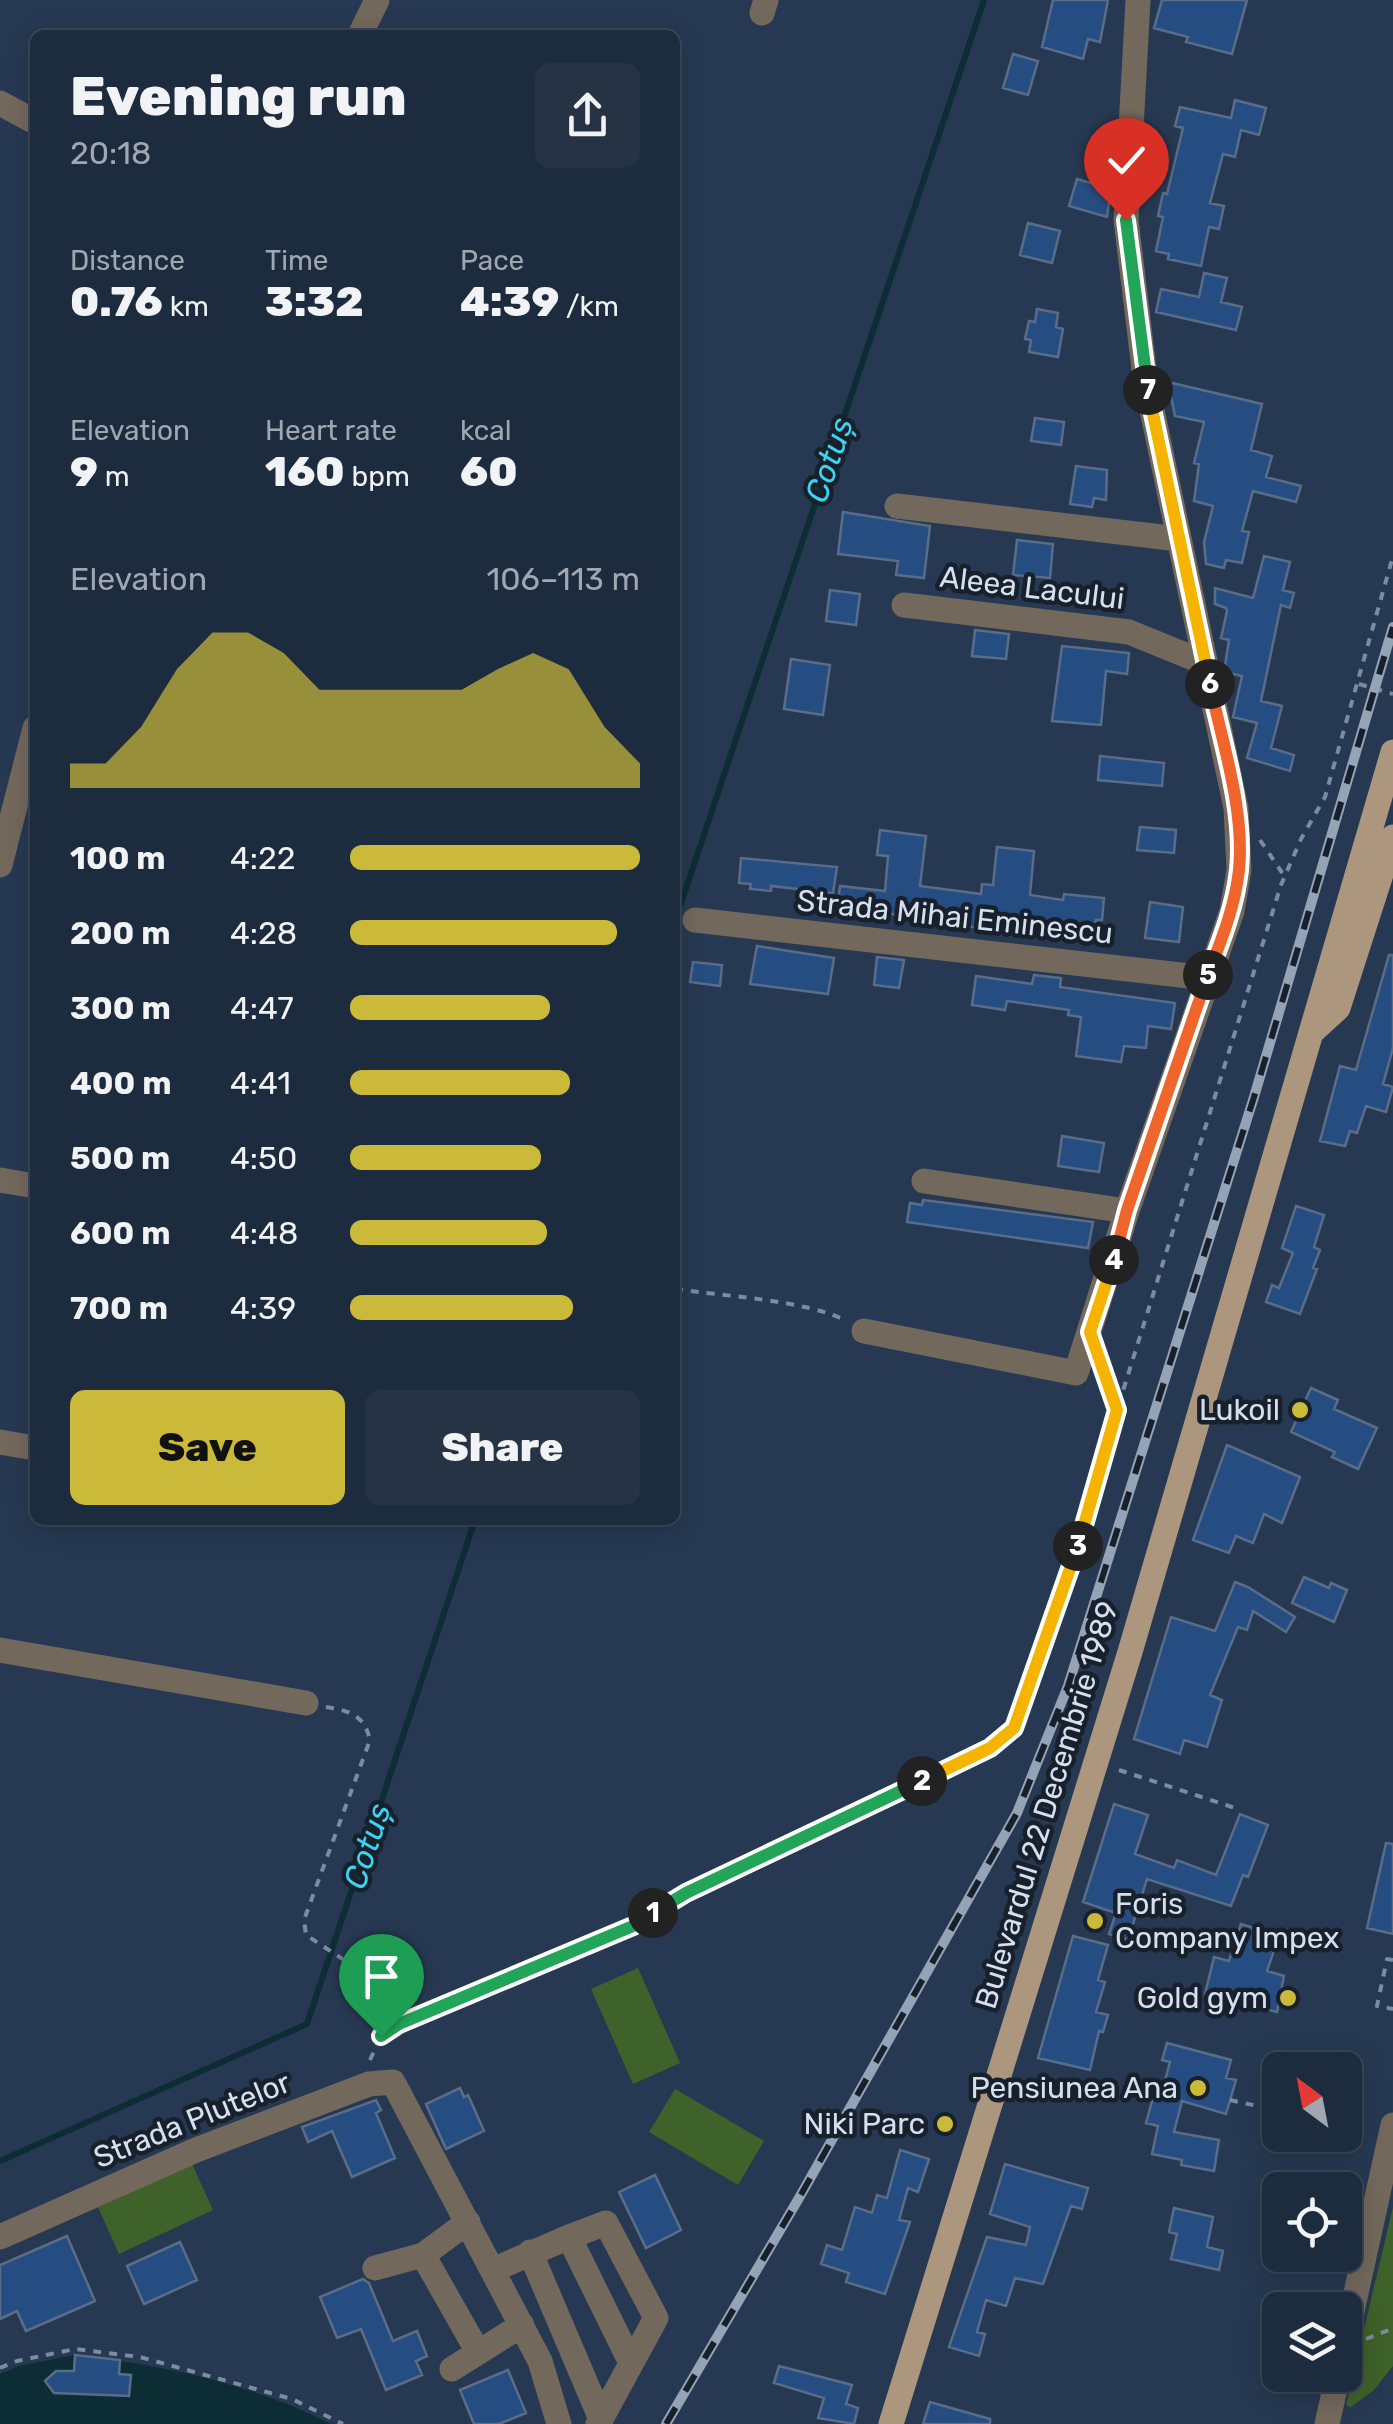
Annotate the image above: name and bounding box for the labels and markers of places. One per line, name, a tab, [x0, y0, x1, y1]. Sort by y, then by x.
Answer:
pin	[1084, 118, 1169, 221]
pin: 7	[1123, 365, 1173, 415]
pin: 6	[1185, 659, 1235, 709]
pin: 5	[1183, 950, 1233, 1000]
pin: 4	[1089, 1235, 1139, 1285]
place label: Lukoil	[1199, 1392, 1280, 1428]
marker: Lukoil	[1289, 1399, 1311, 1421]
pin: 3	[1053, 1521, 1103, 1571]
pin: 2	[897, 1756, 947, 1806]
place label: Foris Company Impex	[1115, 1886, 1340, 1956]
pin: 1	[628, 1888, 678, 1938]
marker: Foris Company Impex	[1084, 1910, 1106, 1932]
pin	[339, 1934, 424, 2037]
place label: Gold gym	[1137, 1980, 1268, 2016]
marker: Gold gym	[1277, 1987, 1299, 2009]
place label: Pensiunea Ana	[970, 2070, 1178, 2106]
marker: Pensiunea Ana	[1187, 2077, 1209, 2099]
place label: Niki Parc	[804, 2106, 925, 2142]
marker: Niki Parc	[934, 2113, 956, 2135]

